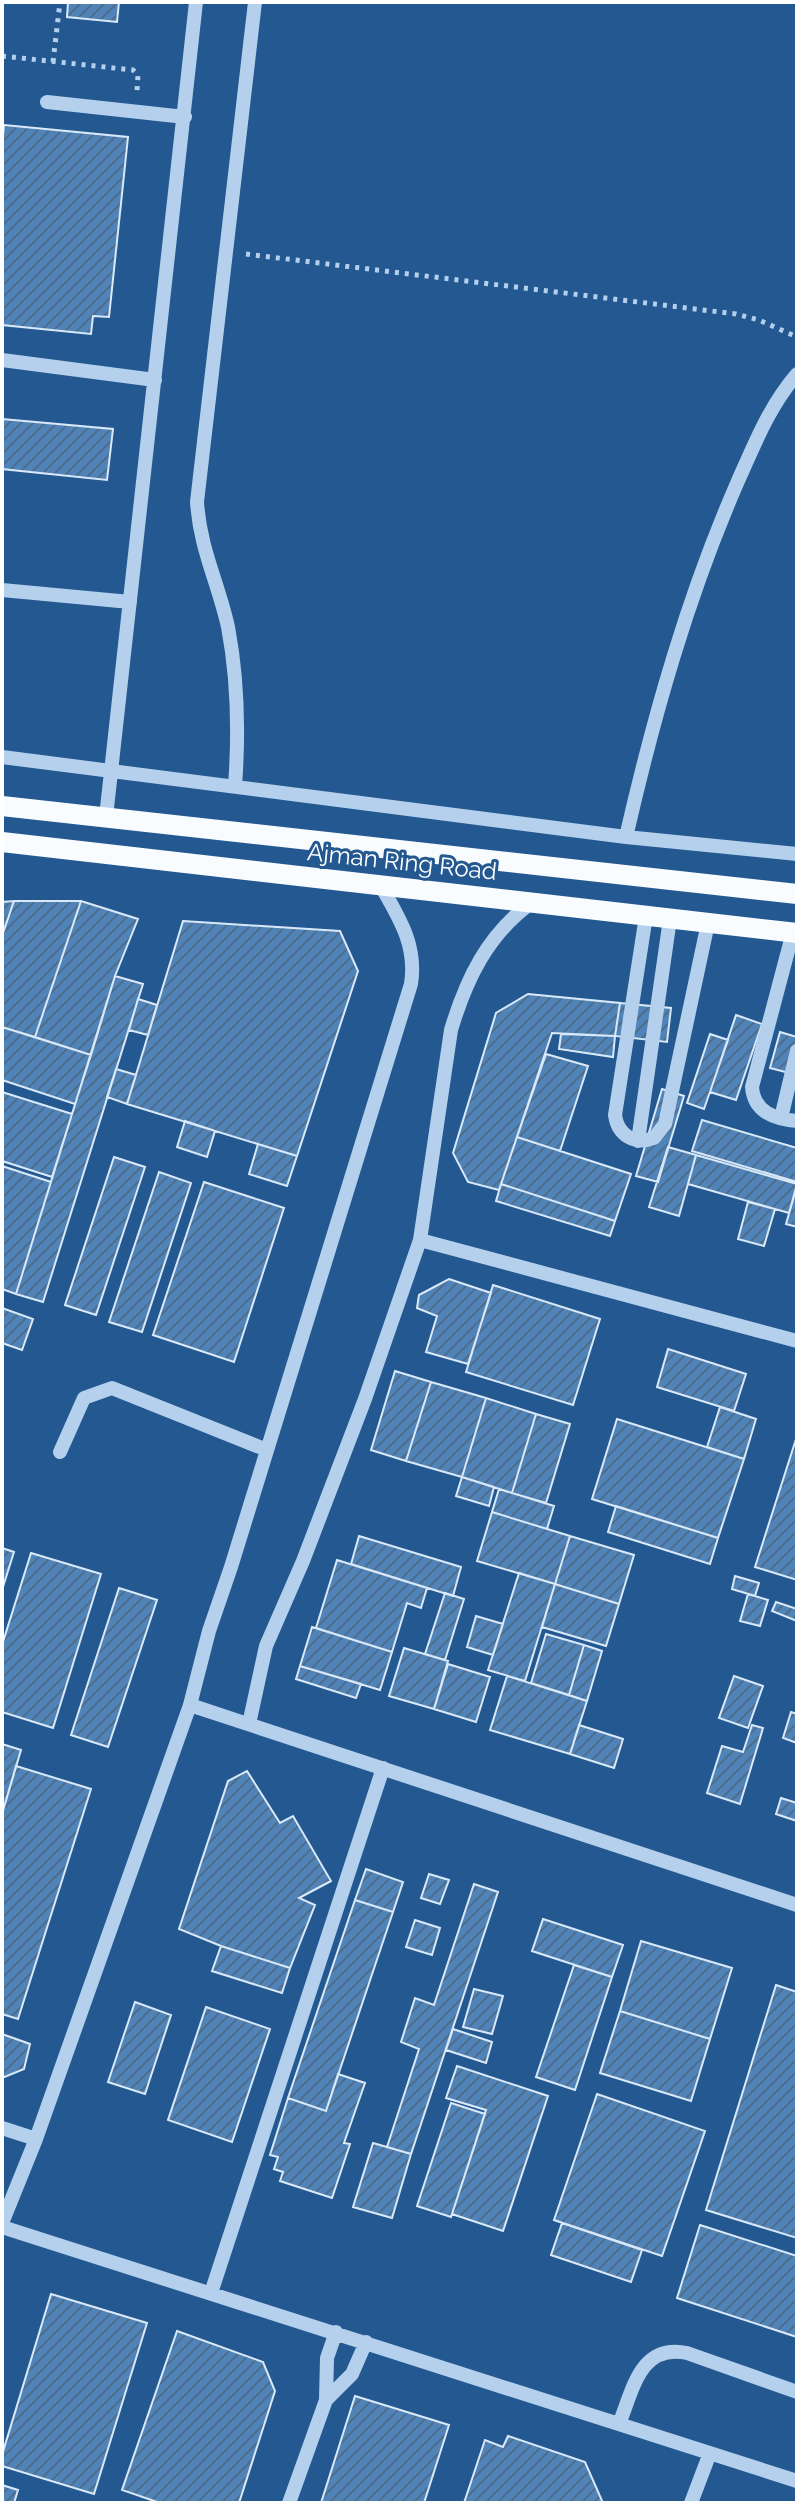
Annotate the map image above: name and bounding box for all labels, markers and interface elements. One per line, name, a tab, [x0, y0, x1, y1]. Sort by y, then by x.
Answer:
street label: Ajman Ring Road	[306, 837, 498, 886]

